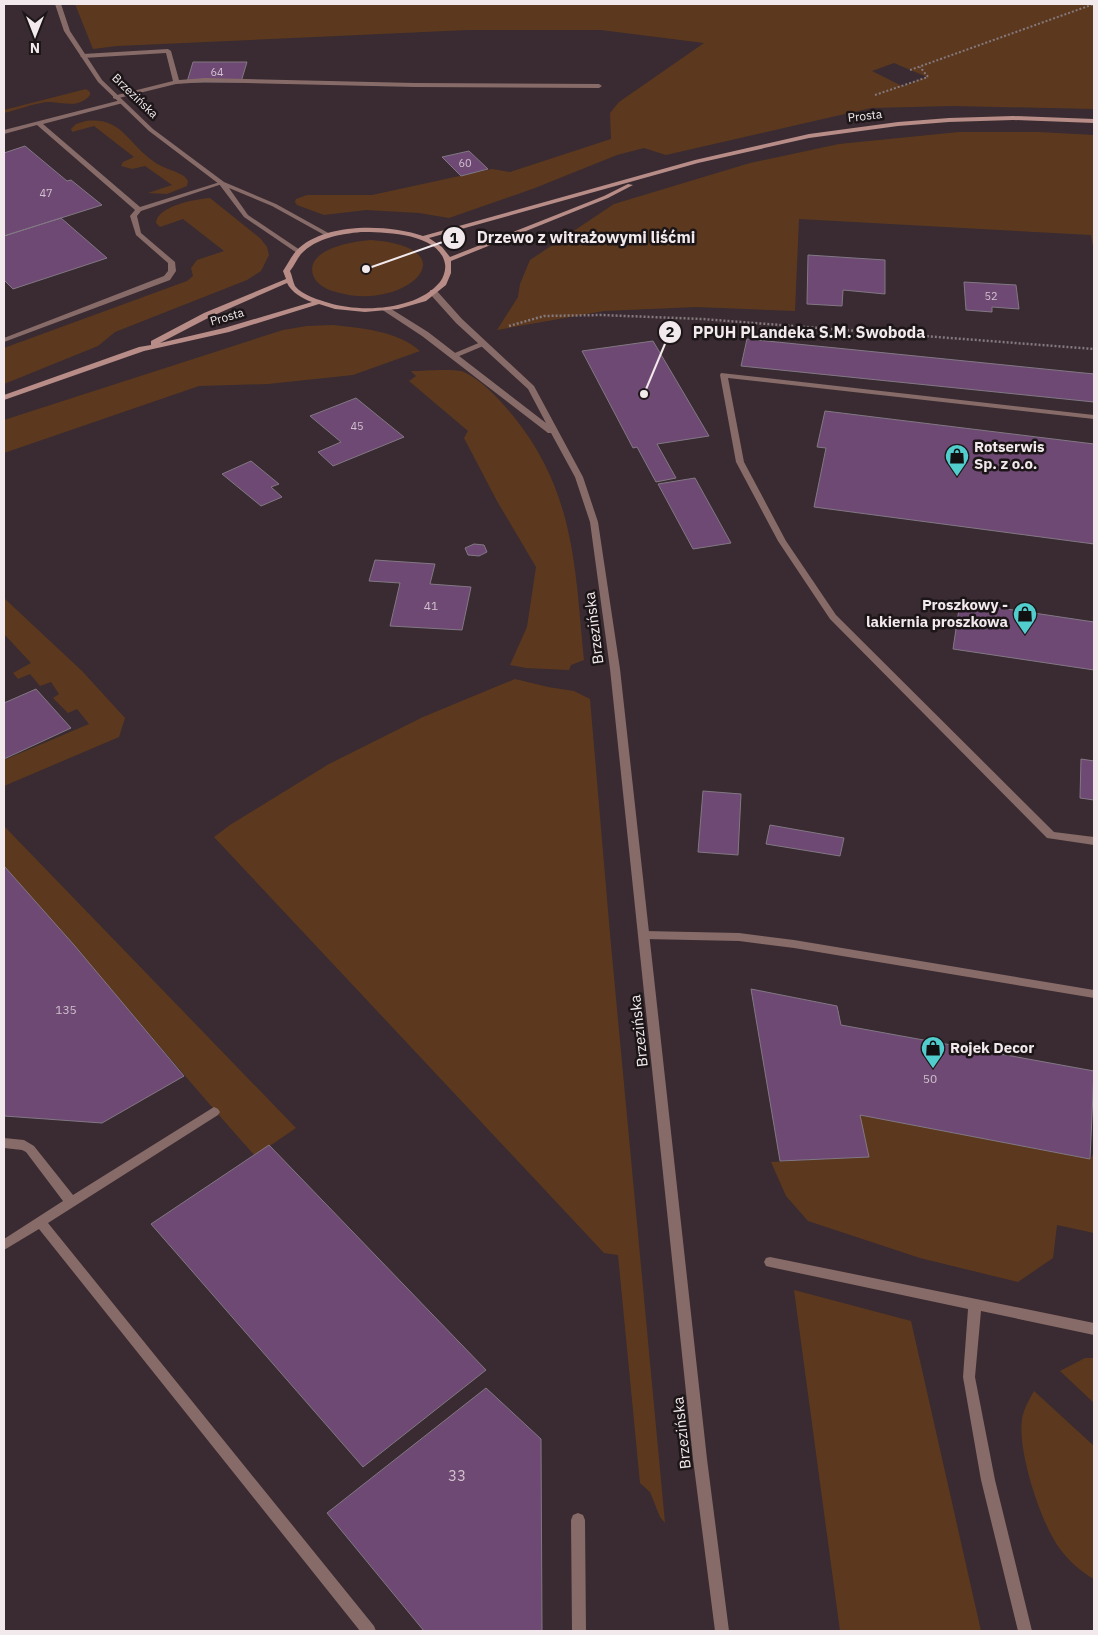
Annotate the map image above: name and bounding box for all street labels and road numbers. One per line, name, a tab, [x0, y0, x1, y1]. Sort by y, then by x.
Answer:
street label: Brzezińska	[109, 70, 162, 122]
street label: Prosta	[847, 106, 884, 125]
street label: Prosta	[208, 304, 246, 328]
street label: Brzezińska	[580, 591, 607, 665]
street label: Brzezińska	[625, 994, 652, 1068]
street label: Brzezińska	[668, 1396, 695, 1470]

